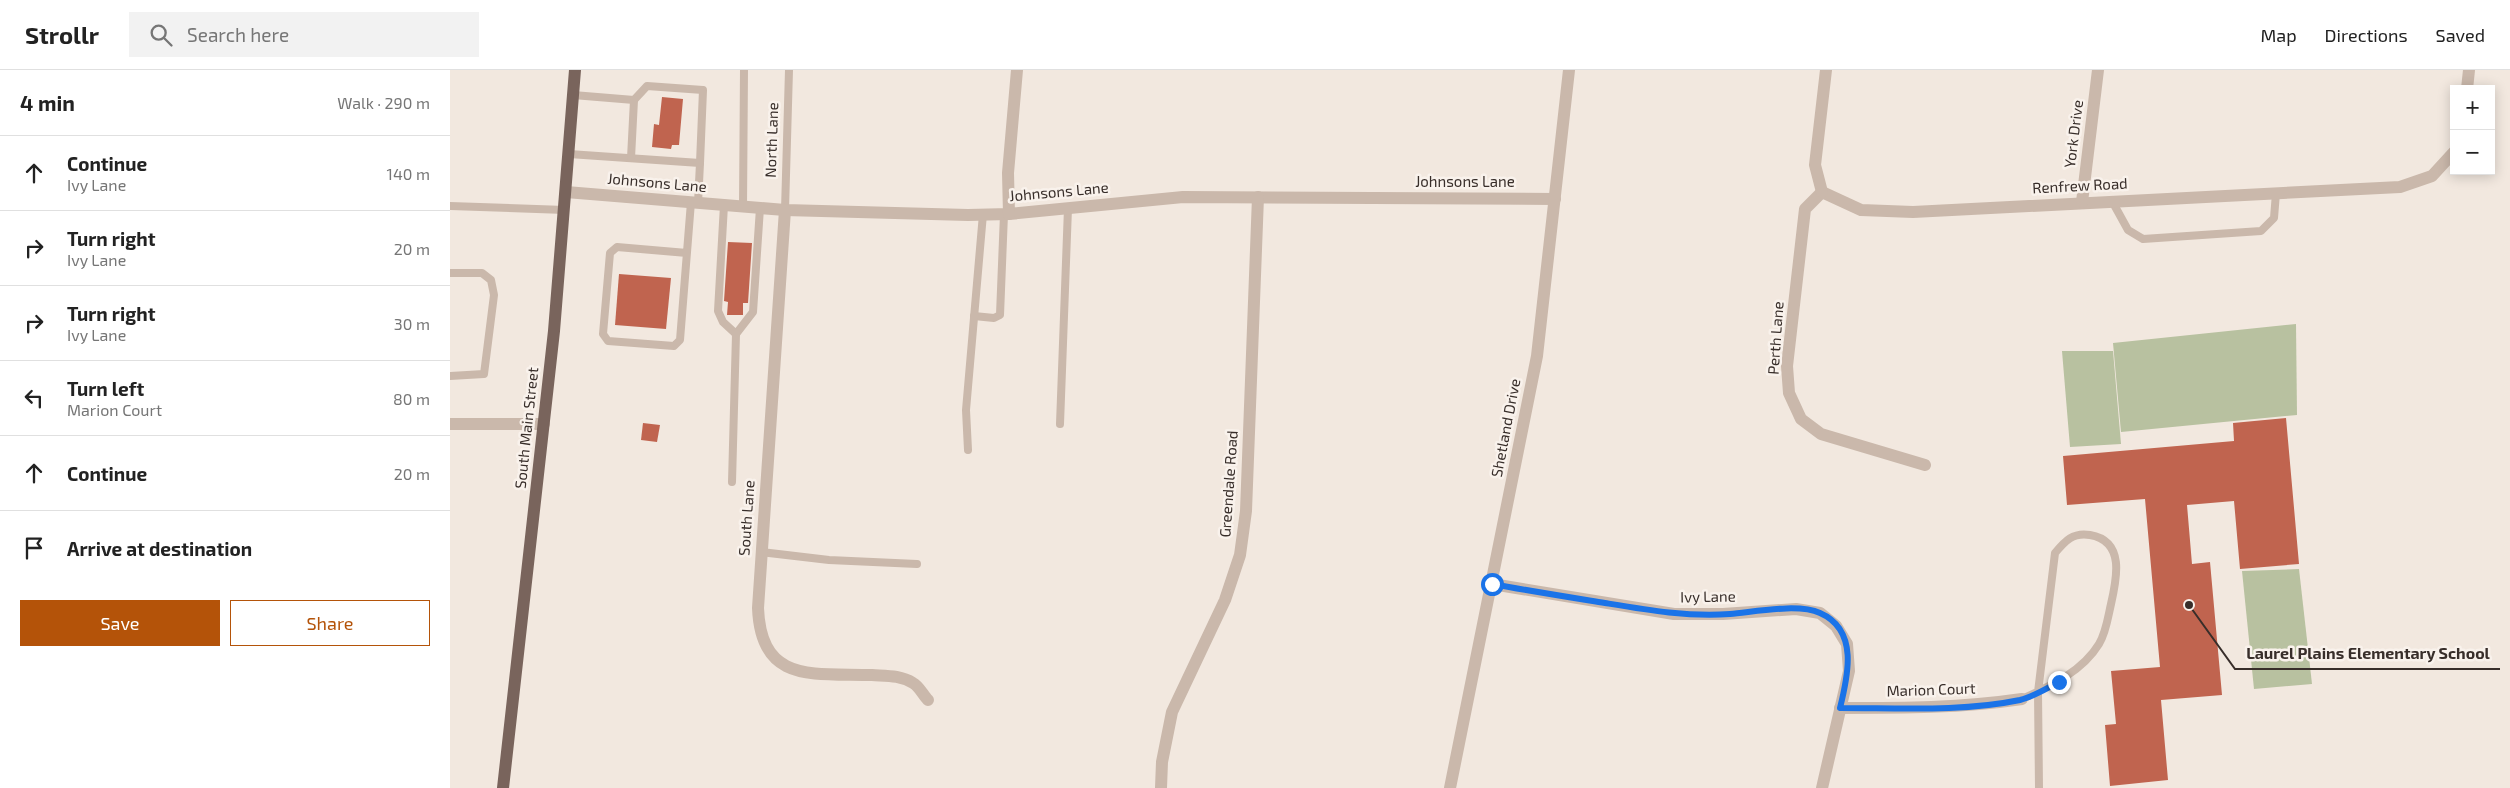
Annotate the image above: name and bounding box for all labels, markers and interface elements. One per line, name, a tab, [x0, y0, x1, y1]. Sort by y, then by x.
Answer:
search box	[129, 12, 479, 57]
text: Strollr	[25, 20, 99, 49]
icon: search	[147, 21, 175, 49]
text: Search here	[187, 23, 289, 46]
text: Map	[2260, 24, 2297, 46]
text: Directions	[2325, 24, 2408, 46]
text: Saved	[2436, 24, 2485, 46]
map controls	[2450, 85, 2495, 175]
button: +	[2450, 85, 2495, 130]
text: 4 min	[20, 90, 75, 115]
text: Walk · 290 m	[337, 93, 430, 112]
street label: York Drive	[2060, 99, 2086, 169]
street label: North Lane	[761, 102, 781, 178]
button: −	[2450, 130, 2495, 175]
text: Continue	[67, 152, 147, 175]
icon: ahead	[20, 159, 48, 187]
text: 140 m	[387, 164, 430, 183]
street label: Johnsons Lane	[607, 169, 707, 195]
street label: Johnsons Lane	[1415, 172, 1515, 190]
street label: Renfrew Road	[2032, 174, 2128, 196]
text: Ivy Lane	[67, 175, 126, 194]
street label: Johnsons Lane	[1009, 178, 1109, 204]
text: Turn right	[67, 227, 155, 250]
icon: right	[20, 234, 48, 262]
text: 20 m	[394, 239, 430, 258]
text: Ivy Lane	[67, 250, 126, 269]
street label: Perth Lane	[1763, 301, 1787, 375]
text: Turn right	[67, 302, 155, 325]
icon: right	[20, 309, 48, 337]
text: 30 m	[394, 314, 430, 333]
text: Ivy Lane	[67, 325, 126, 344]
street label: South Main Street	[511, 366, 541, 490]
text: Turn left	[67, 377, 144, 400]
street label: Shetland Drive	[1487, 377, 1523, 479]
icon: left	[20, 384, 48, 412]
text: 80 m	[393, 389, 430, 408]
text: Marion Court	[67, 400, 162, 419]
street label: Greendale Road	[1215, 430, 1241, 538]
icon: ahead	[20, 459, 48, 487]
text: Continue	[67, 462, 147, 485]
text: 20 m	[394, 464, 430, 483]
street label: South Lane	[734, 479, 758, 556]
icon: arrive	[20, 534, 48, 562]
text: Arrive at destination	[67, 537, 252, 560]
route start	[1481, 573, 1504, 596]
street label: Ivy Lane	[1680, 587, 1736, 605]
button: Save	[20, 600, 220, 646]
button: Share	[230, 600, 430, 646]
callout: Laurel Plains Elementary School	[2235, 638, 2500, 669]
text: Laurel Plains Elementary School	[2246, 643, 2491, 663]
route end	[2048, 671, 2071, 694]
street label: Marion Court	[1886, 678, 1976, 700]

